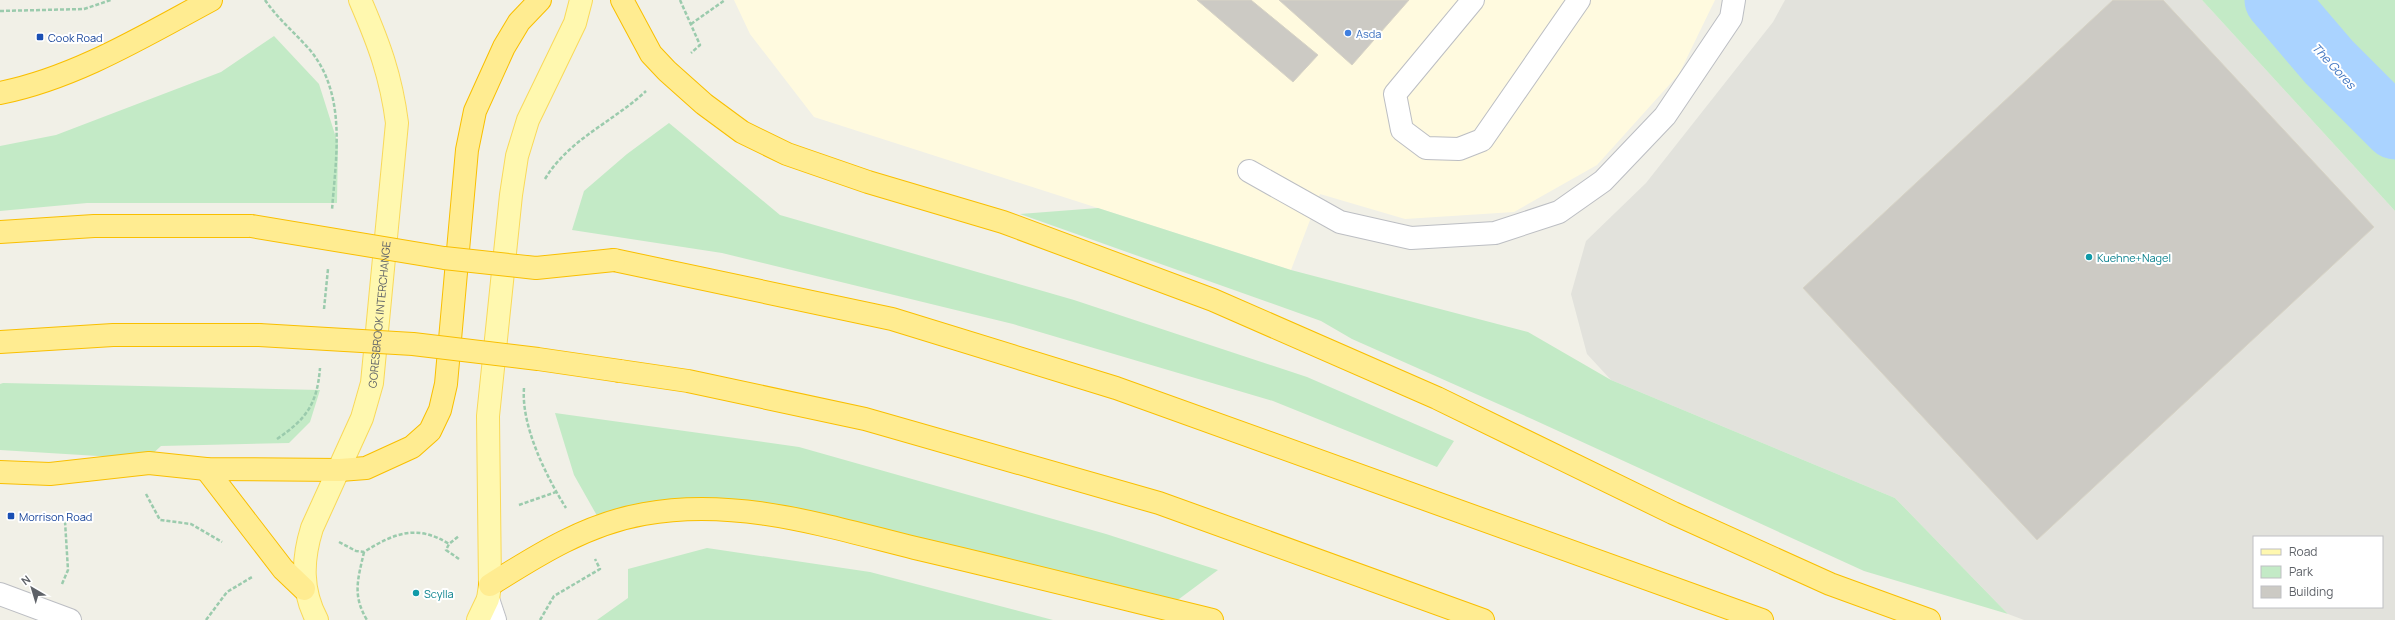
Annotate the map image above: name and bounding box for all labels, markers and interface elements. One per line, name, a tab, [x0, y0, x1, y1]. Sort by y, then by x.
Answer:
place label: Asda	[1356, 26, 1381, 41]
marker: Asda	[1343, 28, 1353, 38]
place label: Cook Road	[48, 30, 103, 45]
marker: Cook Road	[35, 32, 45, 42]
water label: The Gores	[2308, 39, 2361, 94]
street label: GORESBROOK INTERCHANGE	[364, 240, 393, 390]
place label: Kuehne+Nagel	[2097, 250, 2171, 265]
marker: Kuehne+Nagel	[2084, 252, 2094, 262]
place label: Morrison Road	[19, 509, 92, 524]
marker: Morrison Road	[6, 511, 16, 521]
legend	[2253, 536, 2383, 608]
text: Road	[2289, 543, 2317, 560]
text: Park	[2289, 563, 2314, 580]
north arrow	[12, 568, 52, 608]
text: N	[18, 571, 33, 588]
text: Building	[2289, 583, 2333, 600]
place label: Scylla	[424, 586, 454, 601]
marker: Scylla	[411, 588, 421, 598]

